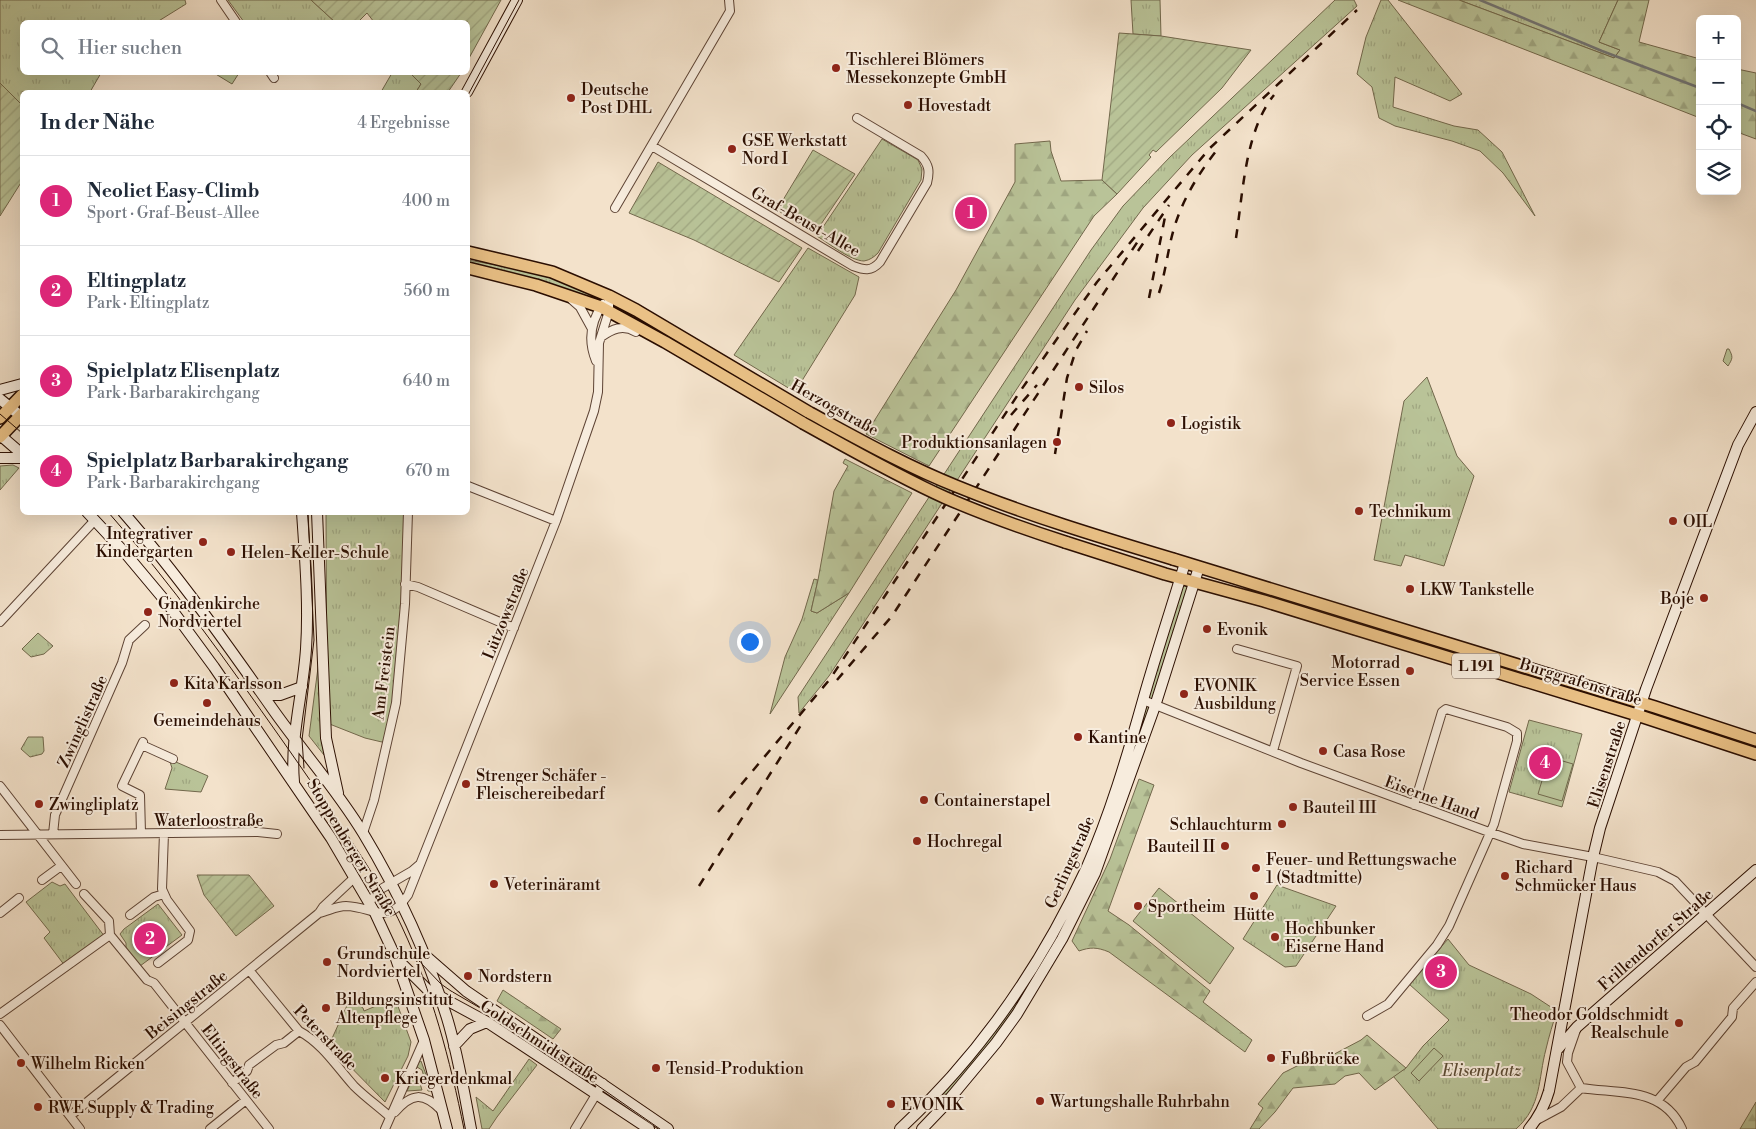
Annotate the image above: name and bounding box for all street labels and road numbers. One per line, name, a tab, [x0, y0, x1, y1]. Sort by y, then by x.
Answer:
street label: Graf-Beust-Allee	[747, 182, 864, 261]
street label: Herzogstraße	[787, 375, 882, 440]
street label: Lützowstraße	[478, 564, 534, 662]
street label: Am Freistein	[368, 625, 400, 722]
road number: L 191	[1452, 654, 1500, 678]
street label: Burggrafenstraße	[1516, 654, 1644, 710]
street label: Zwinglistraße	[54, 672, 112, 771]
street label: Elisenstraße	[1583, 718, 1630, 810]
street label: Eiserne Hand	[1382, 772, 1482, 824]
street label: Stoppenberger Straße	[302, 775, 400, 920]
street label: Waterloostraße	[153, 811, 264, 831]
street label: Gerlingstraße	[1041, 813, 1099, 912]
street label: Frillendorfer Straße	[1594, 884, 1717, 995]
street label: Beisingstraße	[141, 966, 232, 1044]
street label: Goldschmidtstraße	[476, 996, 603, 1088]
street label: Peterstraße	[289, 1001, 361, 1075]
street label: Eltingstraße	[197, 1020, 268, 1103]

